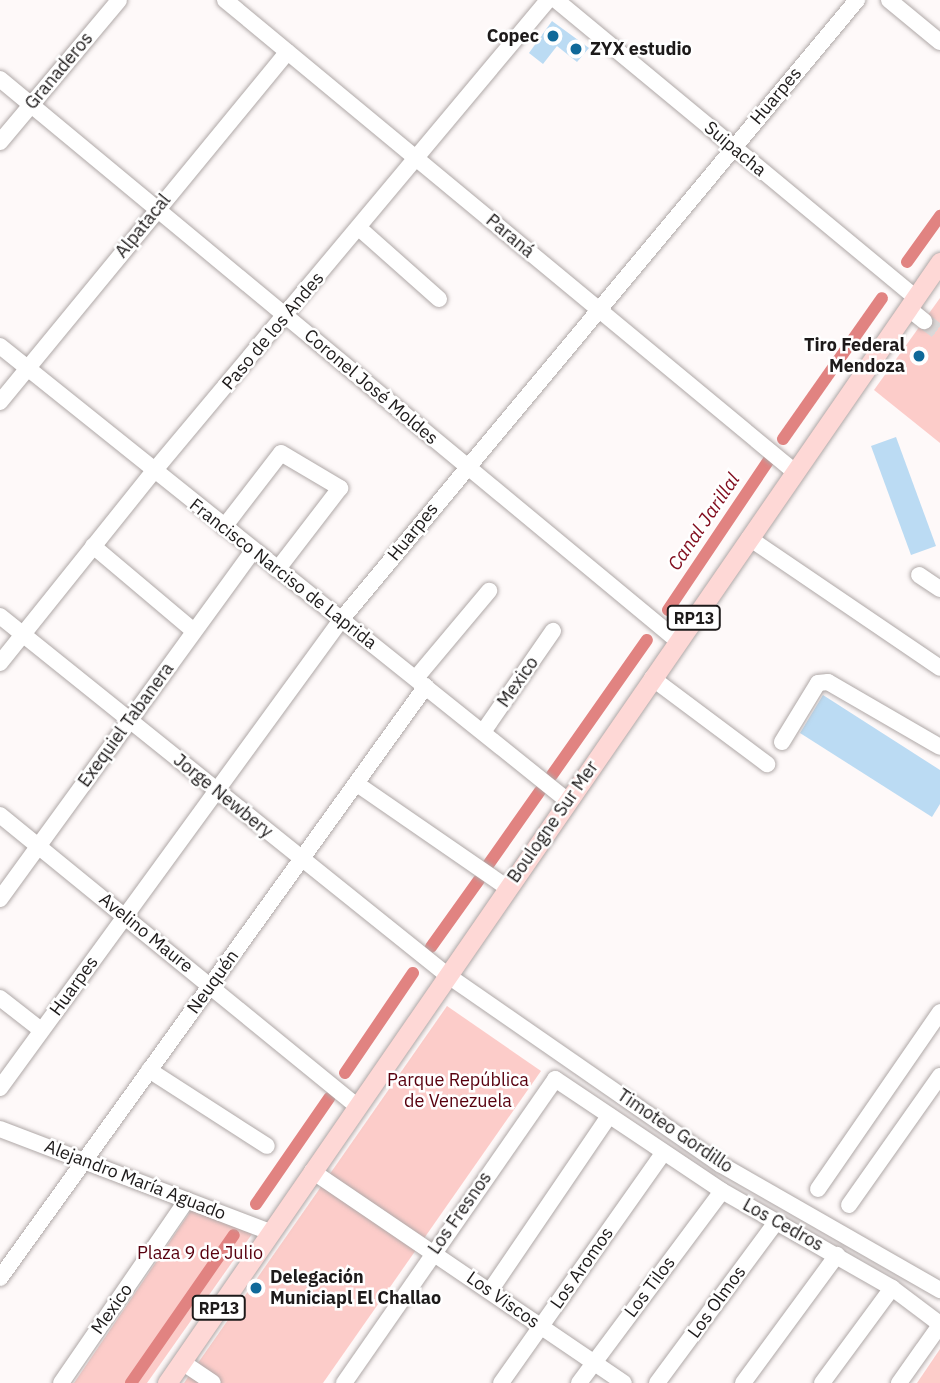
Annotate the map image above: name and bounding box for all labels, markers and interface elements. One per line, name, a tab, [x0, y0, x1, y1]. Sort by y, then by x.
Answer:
place label: Copec	[487, 25, 539, 47]
street label: Granaderos	[20, 28, 98, 114]
marker: Copec	[545, 28, 561, 44]
place label: ZYX estudio	[590, 38, 692, 60]
marker: ZYX estudio	[568, 41, 584, 57]
street label: Huarpes	[746, 63, 806, 129]
street label: Suipacha	[700, 117, 770, 181]
street label: Alpatacal	[111, 190, 175, 262]
street label: Paraná	[481, 210, 539, 262]
street label: Paso de los Andes	[218, 268, 328, 394]
street label: Coronel José Moldes	[300, 325, 442, 449]
place label: Tiro Federal Mendoza	[804, 335, 905, 378]
marker: Tiro Federal Mendoza	[911, 348, 927, 364]
water label: Canal Jarillal	[663, 469, 745, 575]
street label: Francisco Narciso de Laprida	[185, 494, 381, 654]
street label: Huarpes	[383, 499, 443, 565]
road number: RP13	[666, 606, 722, 631]
street label: Mexico	[493, 652, 543, 712]
street label: Exequiel Tabanera	[74, 659, 178, 791]
street label: Jorge Newbery	[169, 749, 277, 843]
street label: Boulogne Sur Mer	[503, 757, 603, 887]
street label: Avelino Maure	[95, 889, 197, 977]
street label: Neuquén	[183, 946, 243, 1018]
street label: Huarpes	[45, 952, 103, 1020]
park label: Parque República de Venezuela	[387, 1070, 529, 1112]
street label: Timoteo Gordillo	[613, 1084, 737, 1178]
street label: Alejandro María Aguado	[41, 1135, 229, 1225]
street label: Los Fresnos	[424, 1168, 496, 1258]
street label: Los Cedros	[739, 1194, 827, 1256]
street label: Los Aromos	[546, 1223, 618, 1313]
park label: Plaza 9 de Julio	[137, 1242, 263, 1264]
street label: Los Tilos	[620, 1252, 680, 1322]
street label: Los Olmos	[684, 1262, 750, 1342]
place label: Delegación Municiapl El Challao	[270, 1267, 441, 1310]
street label: Los Viscos	[462, 1267, 544, 1333]
street label: Mexico	[87, 1279, 137, 1339]
marker: Delegación Municiapl El Challao	[248, 1280, 264, 1296]
road number: RP13	[191, 1296, 247, 1320]

